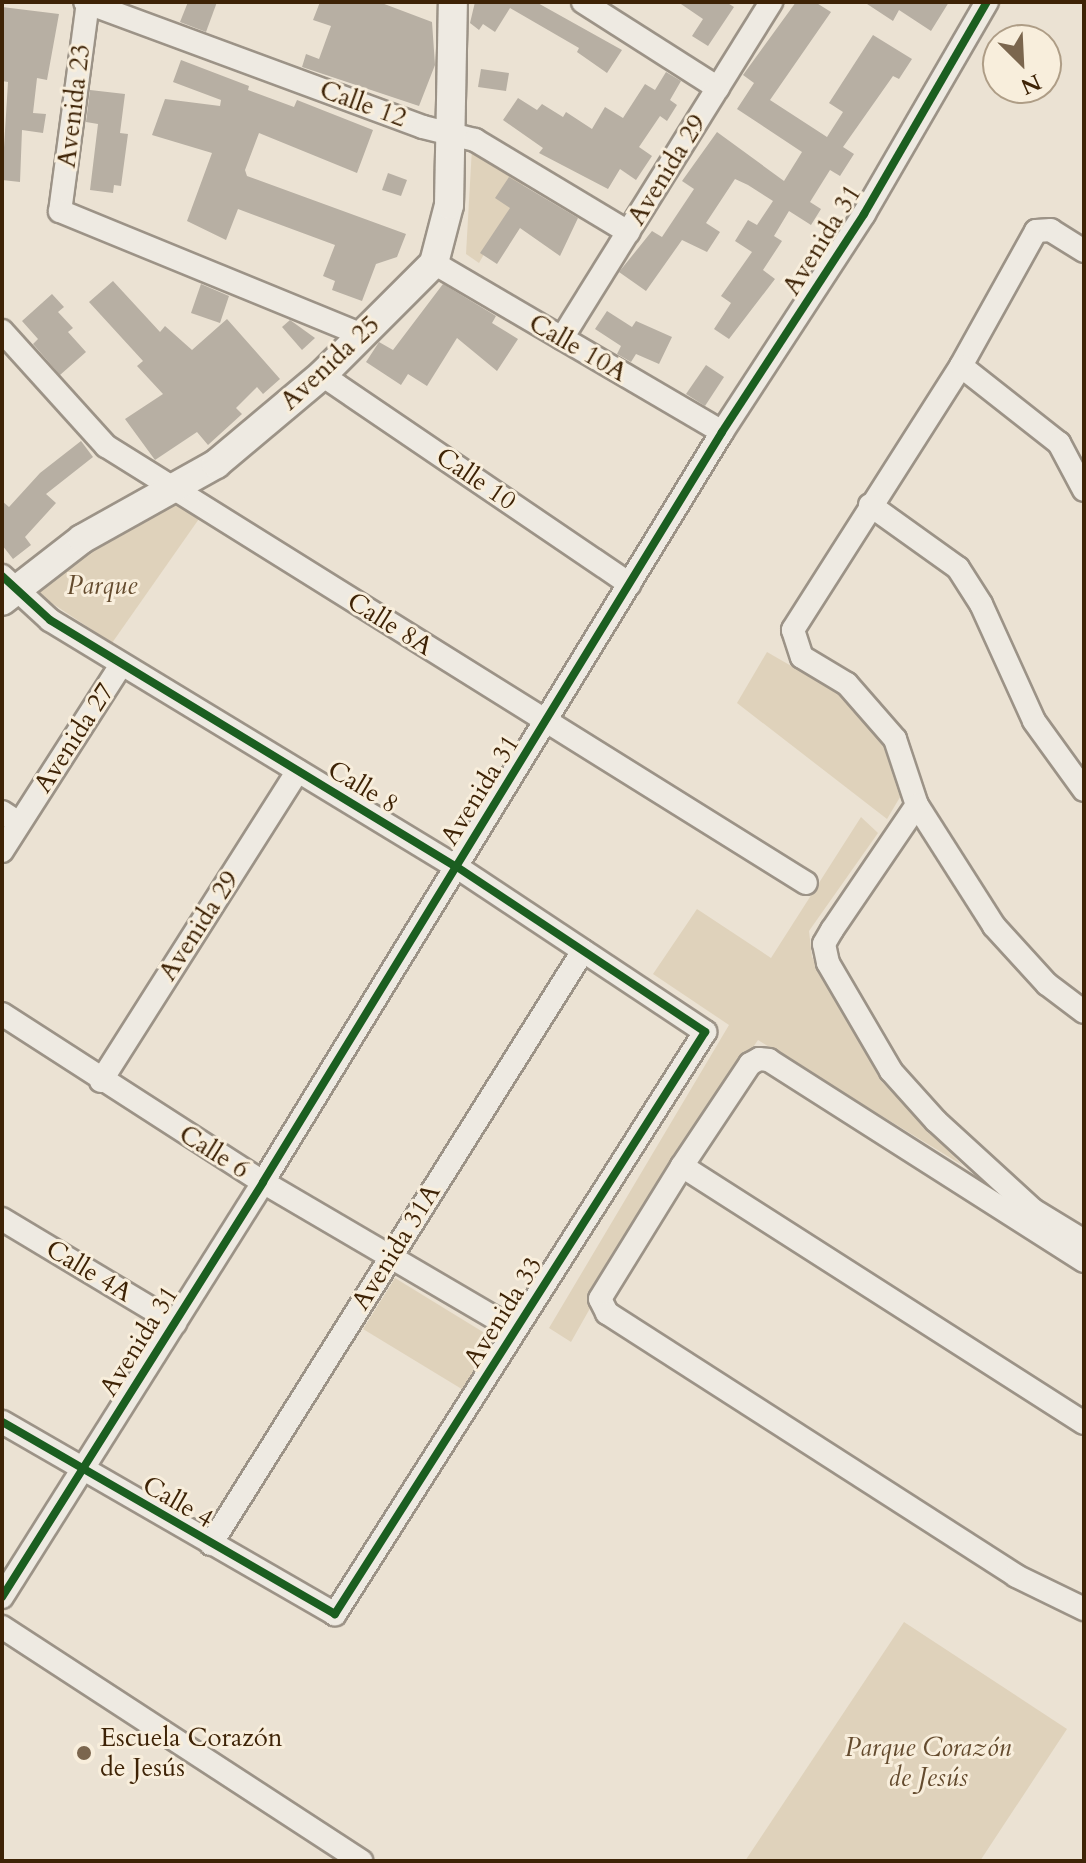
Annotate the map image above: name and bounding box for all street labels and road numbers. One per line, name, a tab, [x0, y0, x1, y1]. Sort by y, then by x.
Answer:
street label: Avenida 23	[51, 42, 97, 170]
street label: Calle 12	[315, 74, 411, 134]
street label: Avenida 29	[621, 109, 713, 231]
street label: Avenida 31	[776, 179, 868, 301]
street label: Calle 10A	[523, 307, 633, 389]
street label: Avenida 25	[274, 309, 386, 417]
street label: Calle 10	[430, 441, 522, 517]
street label: Calle 8A	[341, 586, 439, 662]
street label: Avenida 27	[27, 677, 121, 799]
street label: Avenida 31	[434, 729, 526, 851]
street label: Calle 8	[322, 754, 404, 820]
street label: Avenida 29	[152, 865, 246, 987]
street label: Calle 6	[173, 1119, 255, 1185]
street label: Avenida 31A	[345, 1178, 447, 1316]
street label: Calle 4A	[40, 1233, 138, 1309]
street label: Avenida 33	[457, 1251, 549, 1373]
street label: Avenida 31	[93, 1280, 185, 1402]
street label: Calle 4	[137, 1469, 219, 1535]

